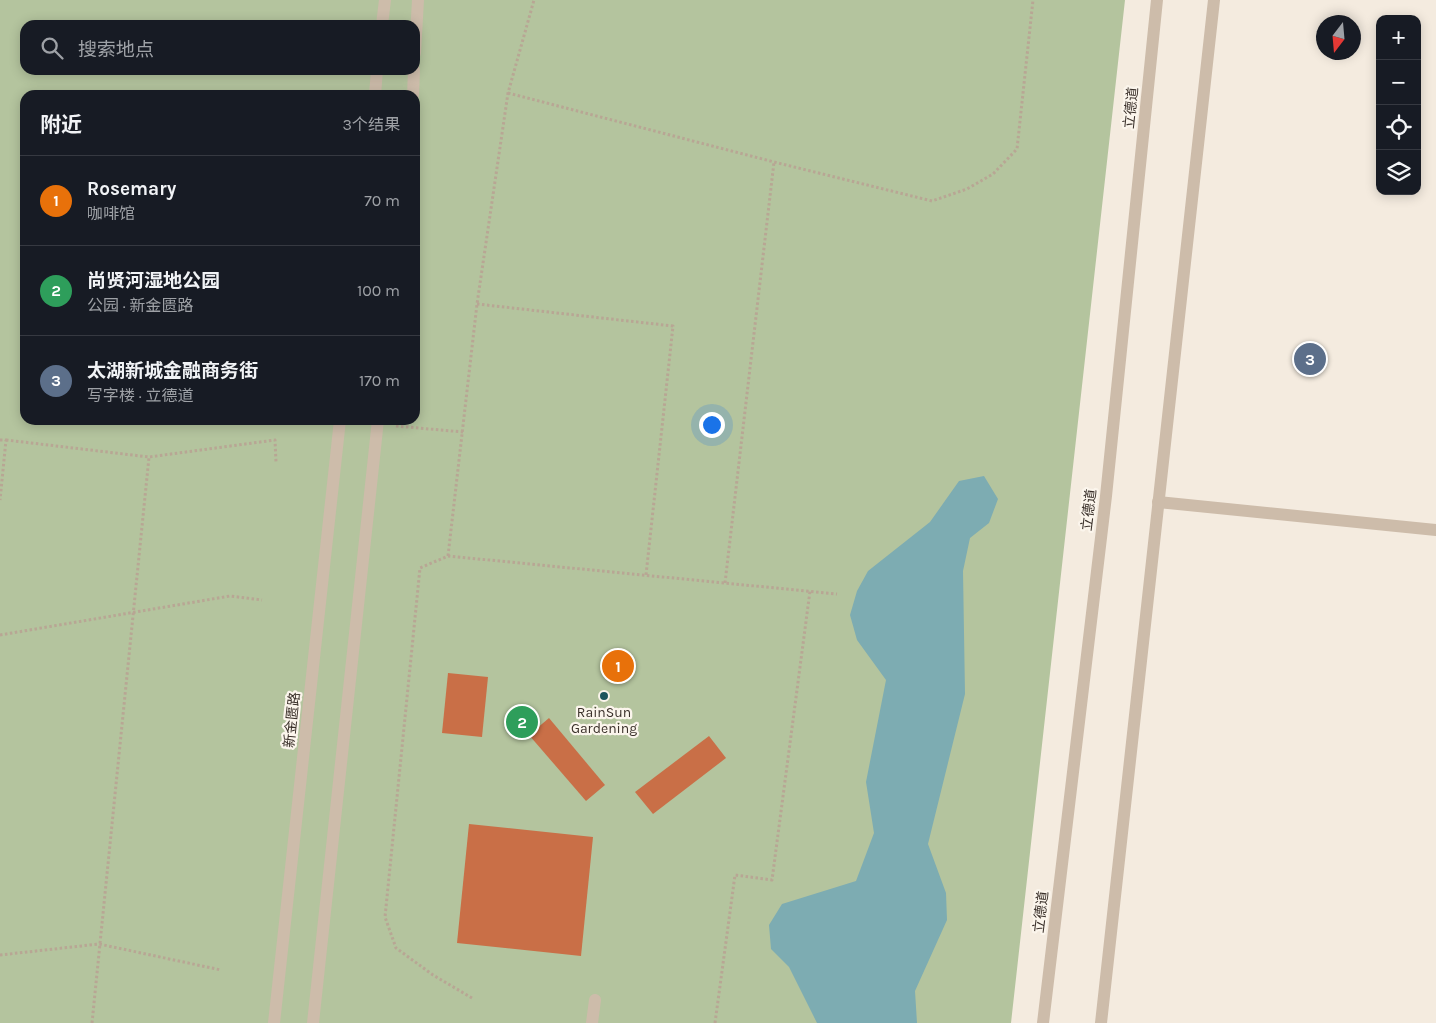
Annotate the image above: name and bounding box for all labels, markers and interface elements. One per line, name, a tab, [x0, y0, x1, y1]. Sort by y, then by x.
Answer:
north arrow	[1316, 15, 1361, 60]
map controls	[1376, 15, 1421, 195]
button: +	[1376, 15, 1421, 60]
search box	[20, 20, 420, 75]
icon: search	[38, 34, 66, 62]
text: 搜索地点	[78, 39, 154, 61]
button: −	[1376, 60, 1421, 105]
street label: 立德道	[1120, 86, 1142, 130]
button: locate	[1376, 105, 1421, 150]
text: 附近	[40, 113, 82, 137]
text: 3个结果	[343, 115, 400, 134]
button: layers	[1376, 150, 1421, 195]
text: Rosemary	[87, 178, 176, 200]
text: 1	[53, 191, 59, 210]
text: 70 m	[364, 191, 400, 210]
text: 咖啡馆	[87, 204, 135, 223]
text: 尚贤河湿地公园	[87, 270, 220, 292]
text: 2	[51, 281, 61, 300]
text: 100 m	[357, 281, 400, 300]
text: 公园 · 新金匮路	[87, 296, 193, 315]
pin: 3	[1294, 340, 1326, 378]
text: 太湖新城金融商务街	[87, 360, 258, 382]
text: 3	[51, 371, 61, 390]
text: 170 m	[359, 371, 400, 390]
text: 写字楼 · 立德道	[87, 386, 193, 405]
your location	[699, 412, 725, 438]
street label: 立德道	[1078, 488, 1100, 532]
pin: 1	[602, 647, 634, 685]
marker: RainSun Gardening	[598, 690, 610, 702]
street label: 新金匮路	[281, 691, 303, 749]
pin: 2	[506, 703, 538, 741]
place label: RainSun Gardening	[571, 704, 637, 737]
street label: 立德道	[1030, 890, 1052, 934]

